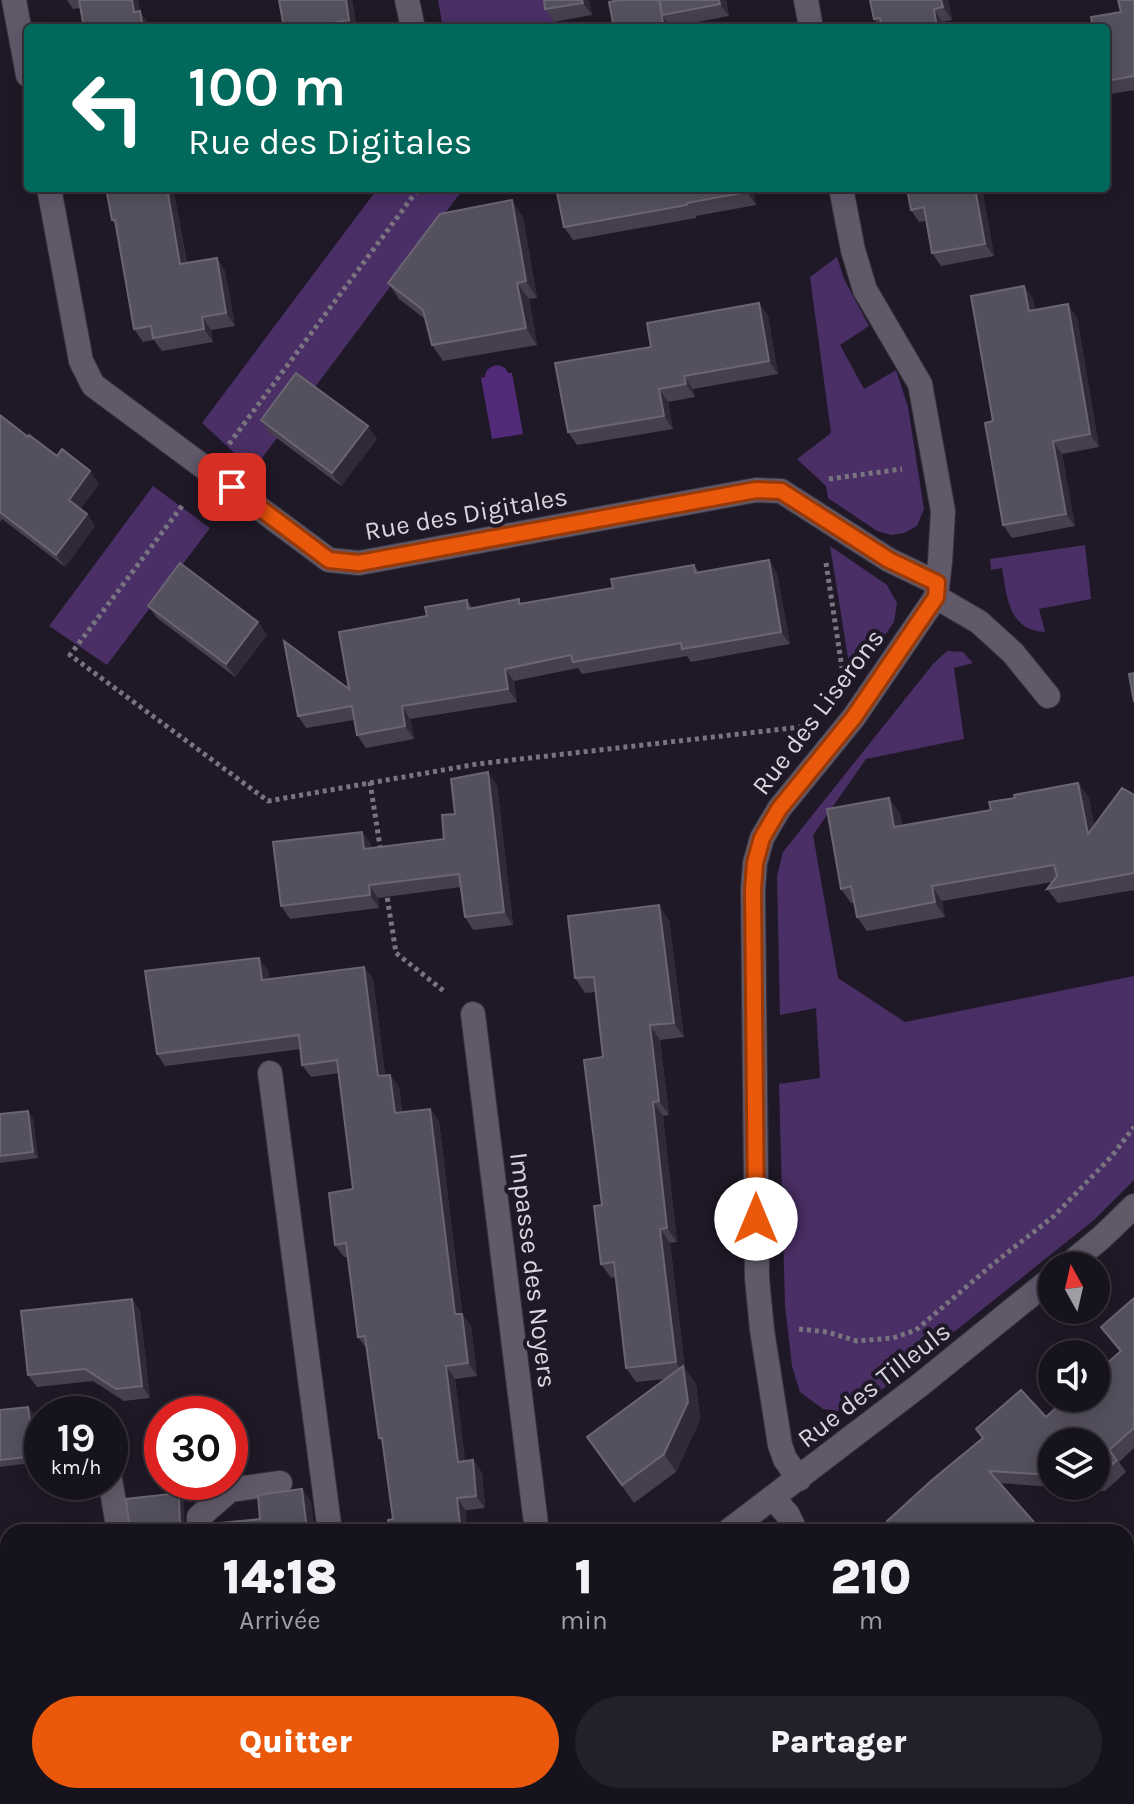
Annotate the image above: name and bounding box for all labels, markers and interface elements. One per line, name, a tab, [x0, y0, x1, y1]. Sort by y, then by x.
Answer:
text: 100 m	[188, 54, 346, 119]
icon: left	[56, 56, 160, 160]
text: Rue des Digitales	[188, 121, 473, 163]
pin	[198, 453, 266, 521]
icon: arrive	[210, 465, 254, 509]
street label: Rue des Digitales	[362, 481, 570, 547]
street label: Rue des Liserons	[746, 623, 890, 801]
street label: Impasse des Noyers	[503, 1150, 563, 1390]
position arrow	[714, 1177, 798, 1261]
north arrow	[1038, 1252, 1110, 1324]
map controls	[1038, 1252, 1110, 1500]
street label: Rue des Tilleuls	[792, 1316, 956, 1454]
button: sound	[1038, 1340, 1110, 1412]
speed limit sign: 30	[144, 1396, 248, 1500]
text: 19	[57, 1414, 95, 1461]
button: layers	[1038, 1428, 1110, 1500]
text: km/h	[51, 1456, 101, 1479]
text: 14:18	[223, 1549, 337, 1605]
text: 1	[575, 1549, 593, 1605]
text: 210	[830, 1549, 911, 1605]
text: Arrivée	[239, 1605, 321, 1636]
text: min	[560, 1605, 608, 1636]
text: m	[859, 1605, 883, 1636]
button: Quitter	[32, 1696, 559, 1788]
button: Partager	[575, 1696, 1102, 1788]

